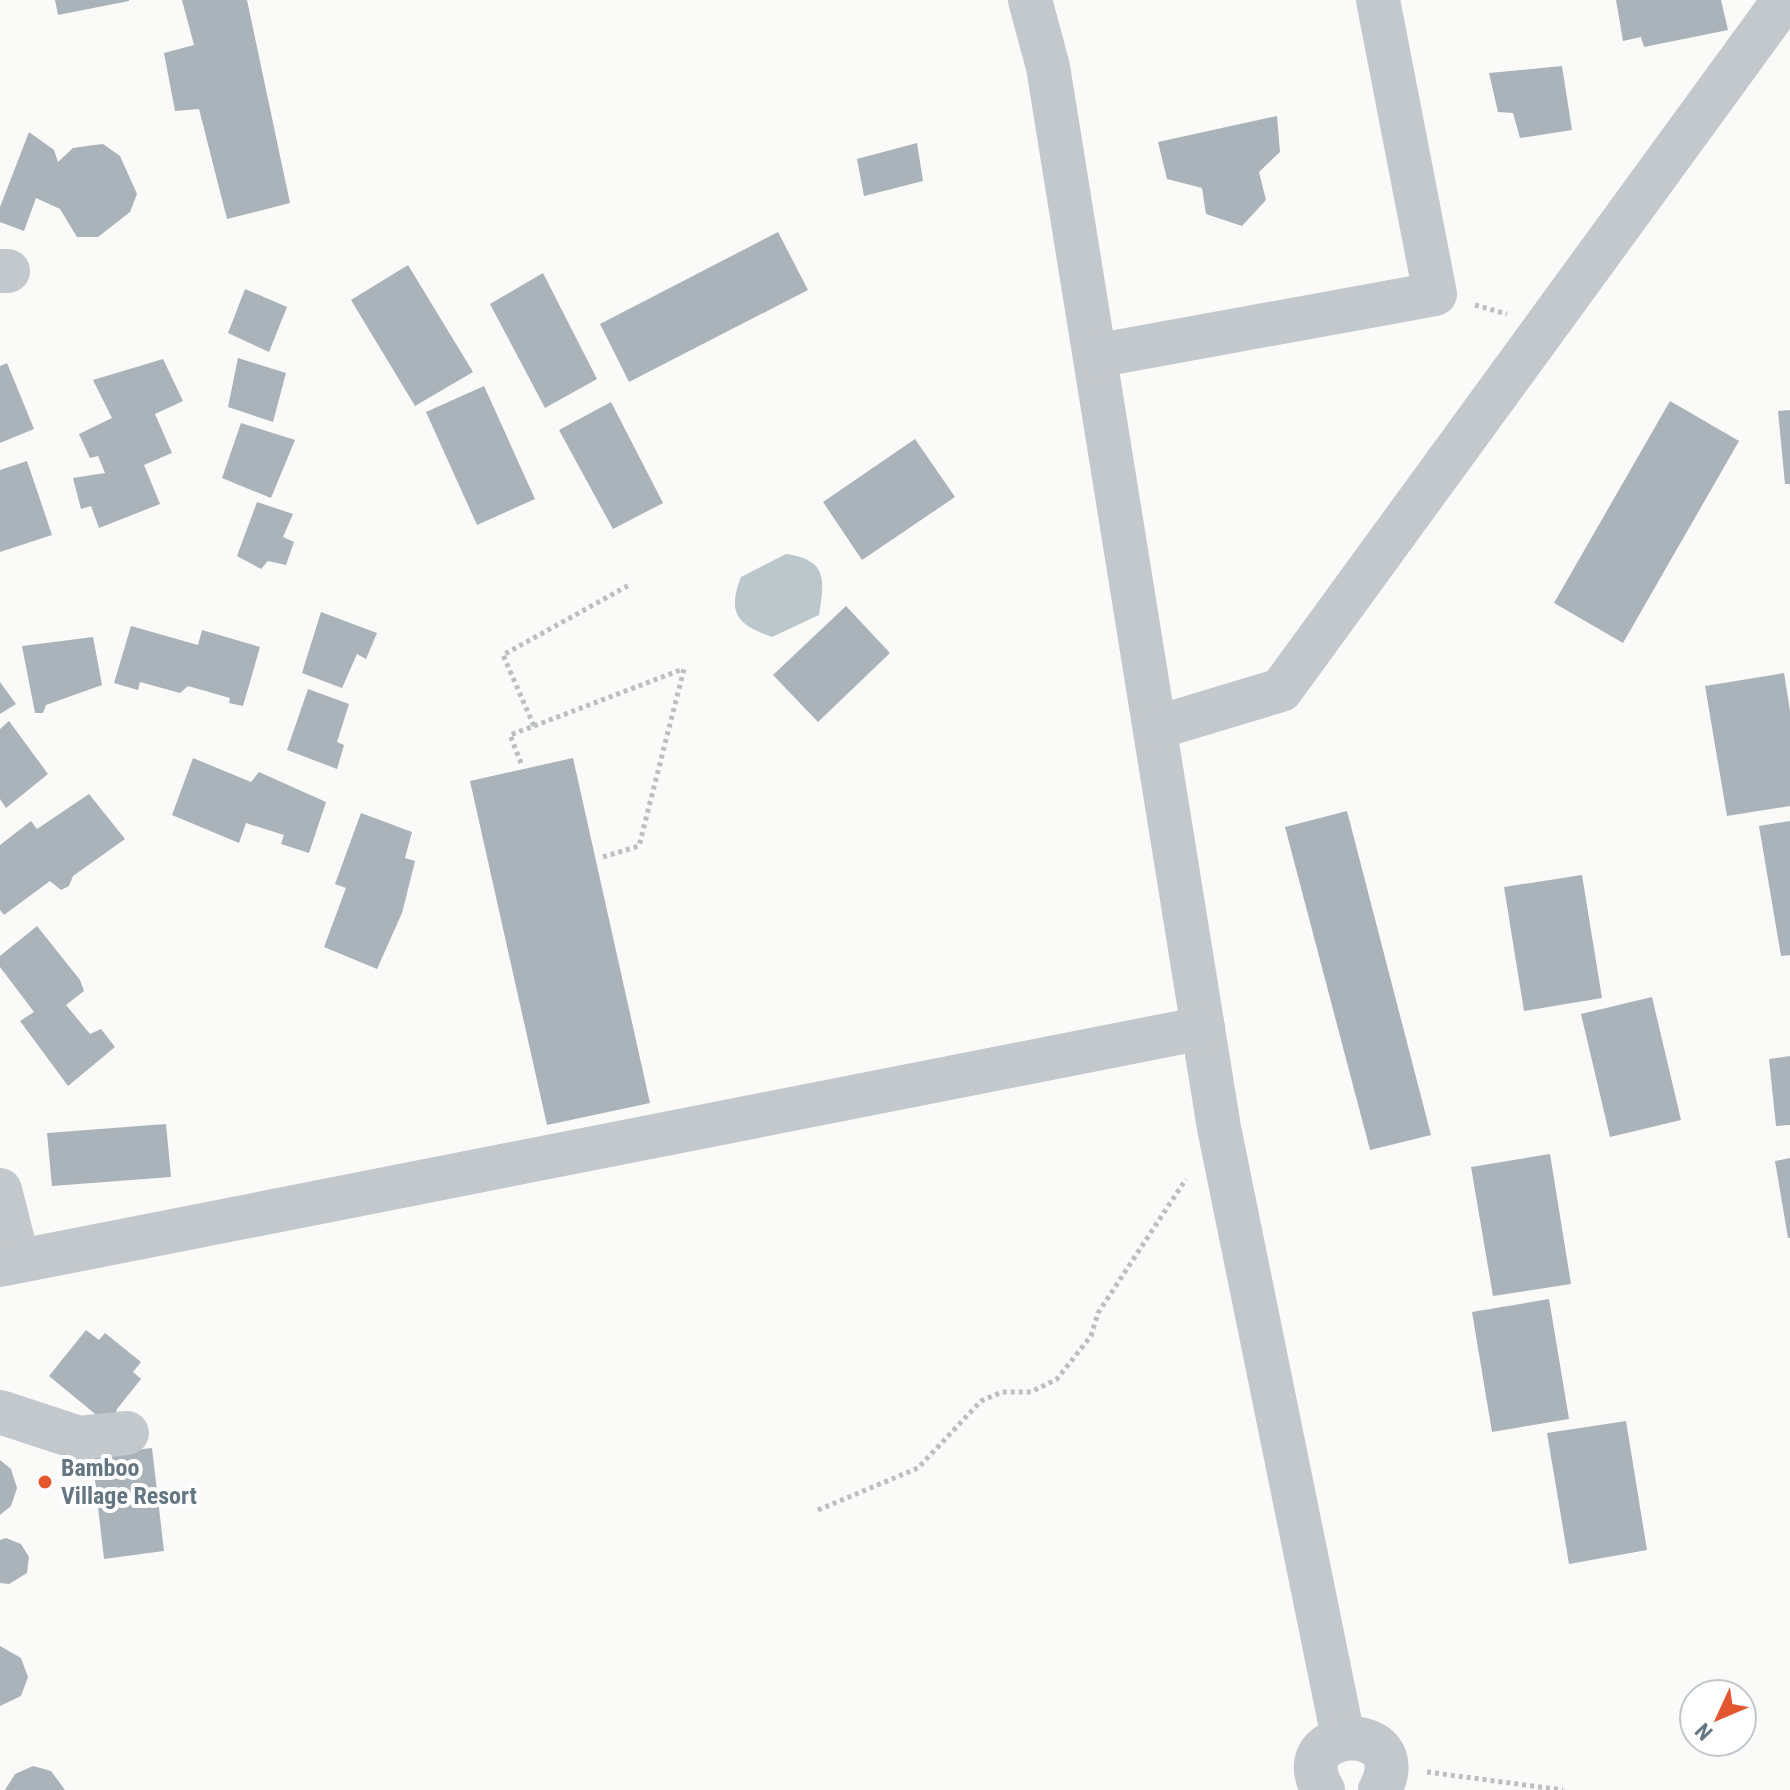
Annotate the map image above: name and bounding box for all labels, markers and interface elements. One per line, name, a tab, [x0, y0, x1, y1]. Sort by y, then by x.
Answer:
place label: Bamboo Village Resort	[61, 1454, 197, 1510]
marker: Bamboo Village Resort	[36, 1473, 54, 1491]
north arrow	[1678, 1678, 1758, 1758]
text: N	[1690, 1718, 1718, 1745]

